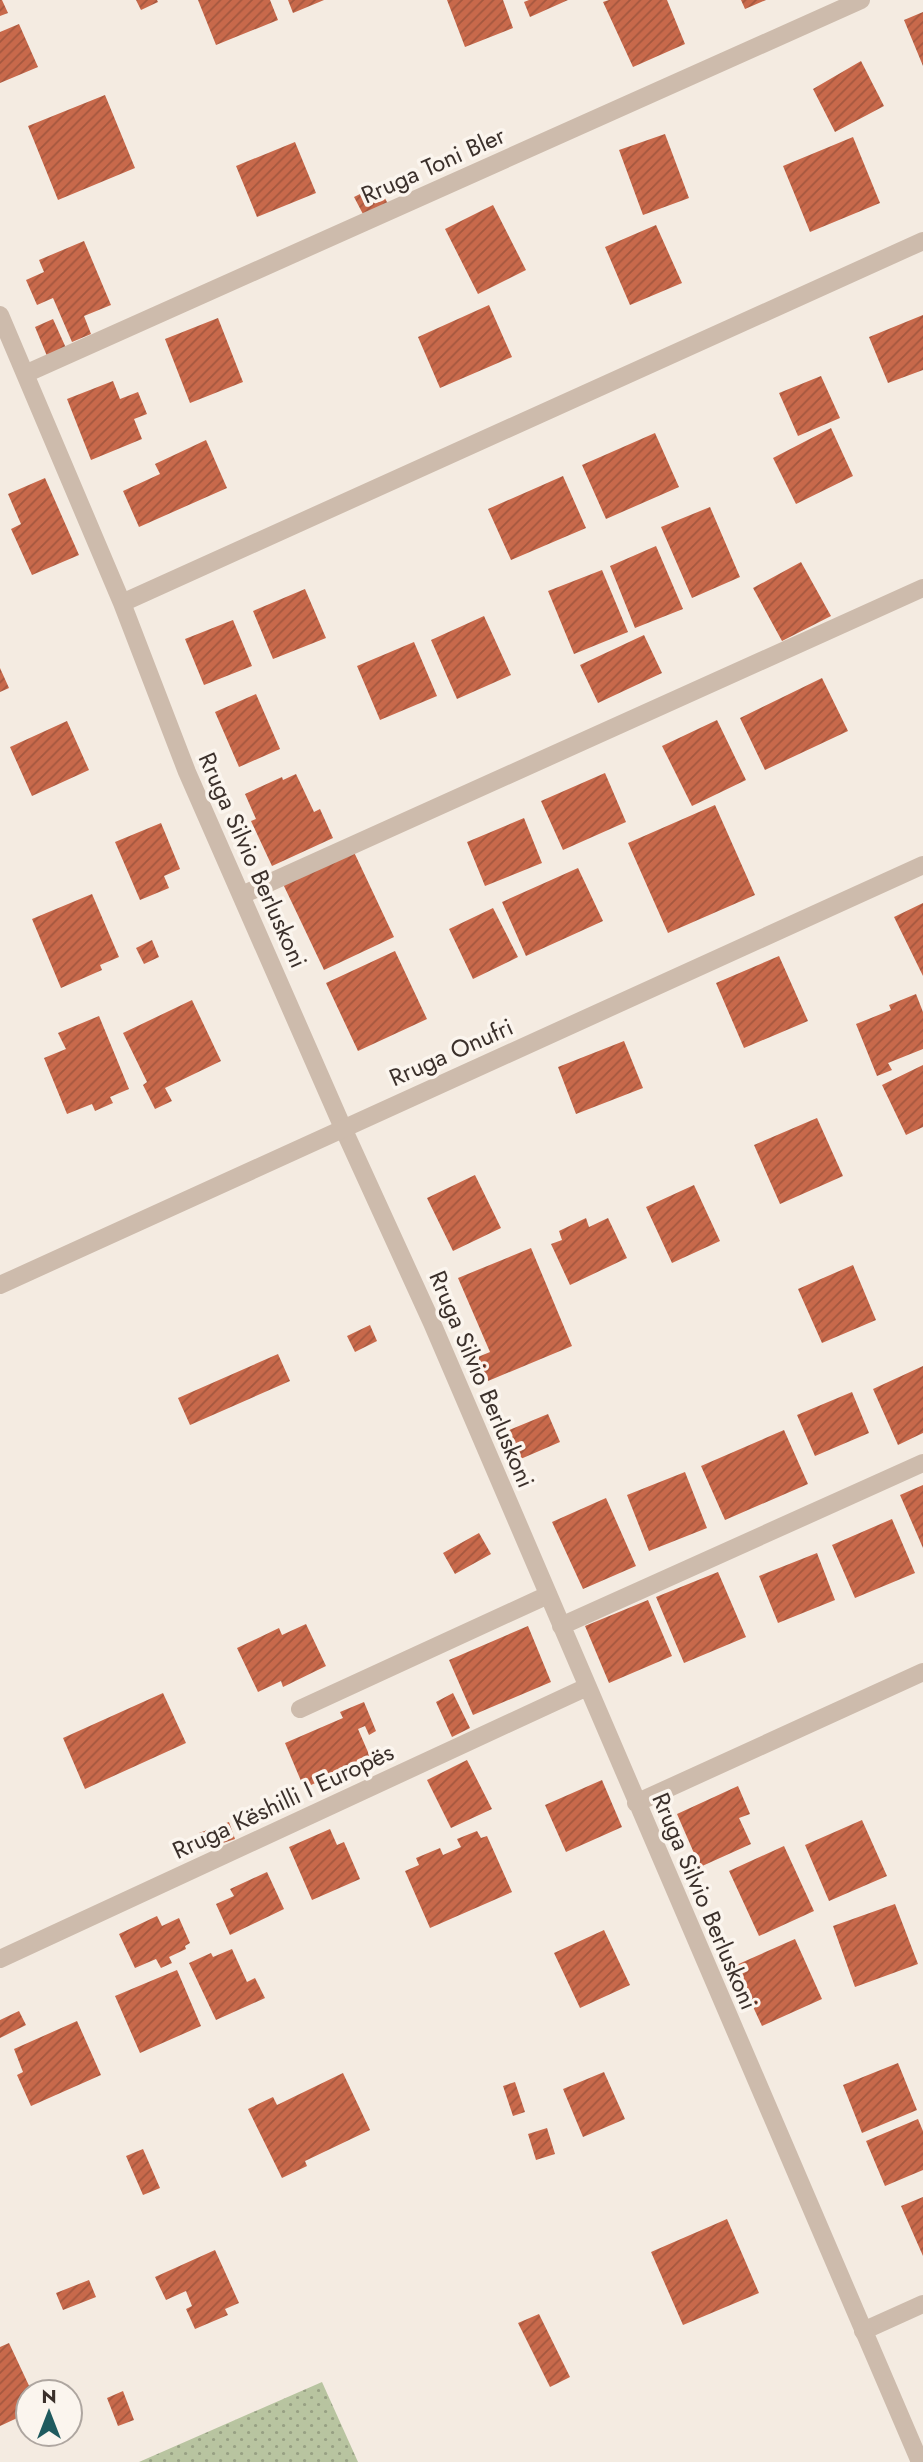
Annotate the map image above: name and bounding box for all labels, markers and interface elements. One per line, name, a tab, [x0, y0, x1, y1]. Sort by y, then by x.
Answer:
street label: Rruga Toni Bler	[355, 117, 511, 212]
street label: Rruga Silvio Berluskoni	[190, 747, 316, 973]
street label: Rruga Onufri	[383, 1009, 519, 1095]
street label: Rruga Silvio Berluskoni	[420, 1265, 544, 1493]
street label: Rruga Këshilli I Europës	[167, 1734, 399, 1868]
street label: Rruga Silvio Berluskoni	[643, 1787, 767, 2015]
north arrow	[14, 2378, 84, 2448]
text: N	[41, 2383, 57, 2410]

